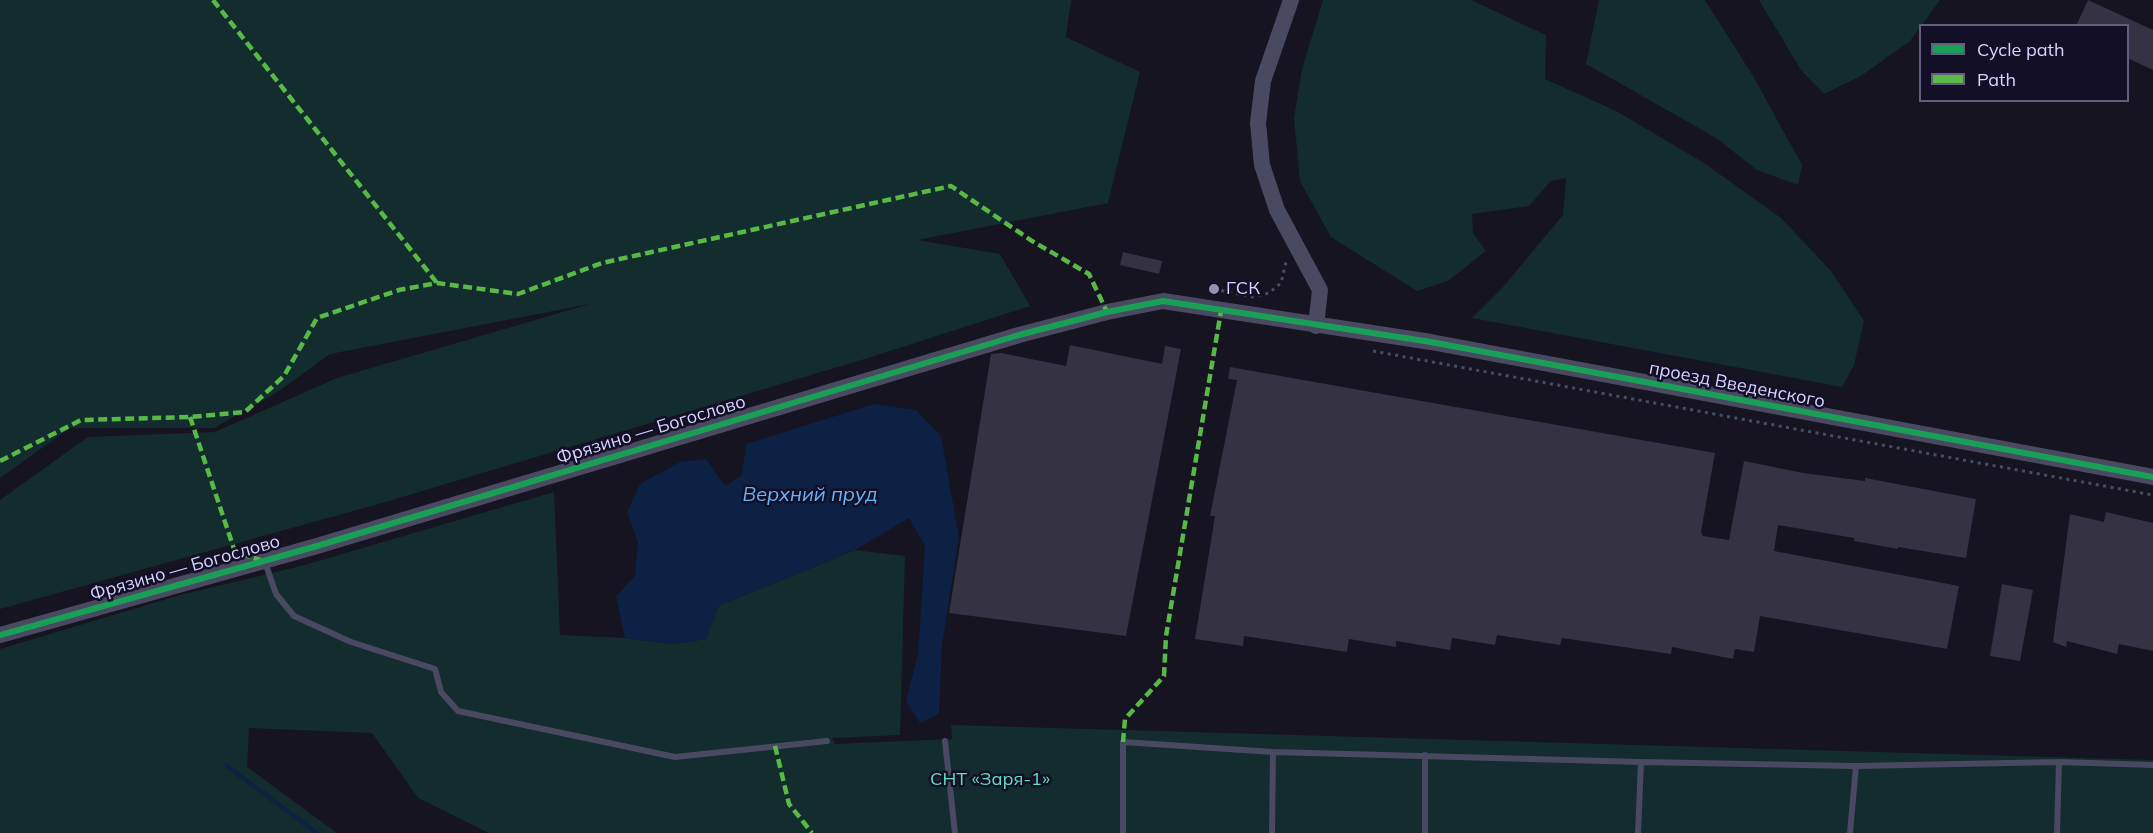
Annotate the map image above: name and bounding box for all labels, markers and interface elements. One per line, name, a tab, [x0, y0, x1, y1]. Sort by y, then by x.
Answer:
legend	[1919, 24, 2129, 102]
text: Cycle path	[1977, 38, 2064, 61]
text: Path	[1977, 68, 2016, 91]
place label: ГСК	[1226, 278, 1260, 300]
marker: ГСК	[1207, 282, 1221, 296]
street label: проезд Введенского	[1647, 357, 1827, 413]
street label: Фрязино — Богослово	[554, 391, 748, 469]
water label: Верхний пруд	[742, 483, 878, 507]
street label: Фрязино — Богослово	[87, 530, 283, 606]
park label: СНТ «Заря-1»	[930, 769, 1050, 791]

